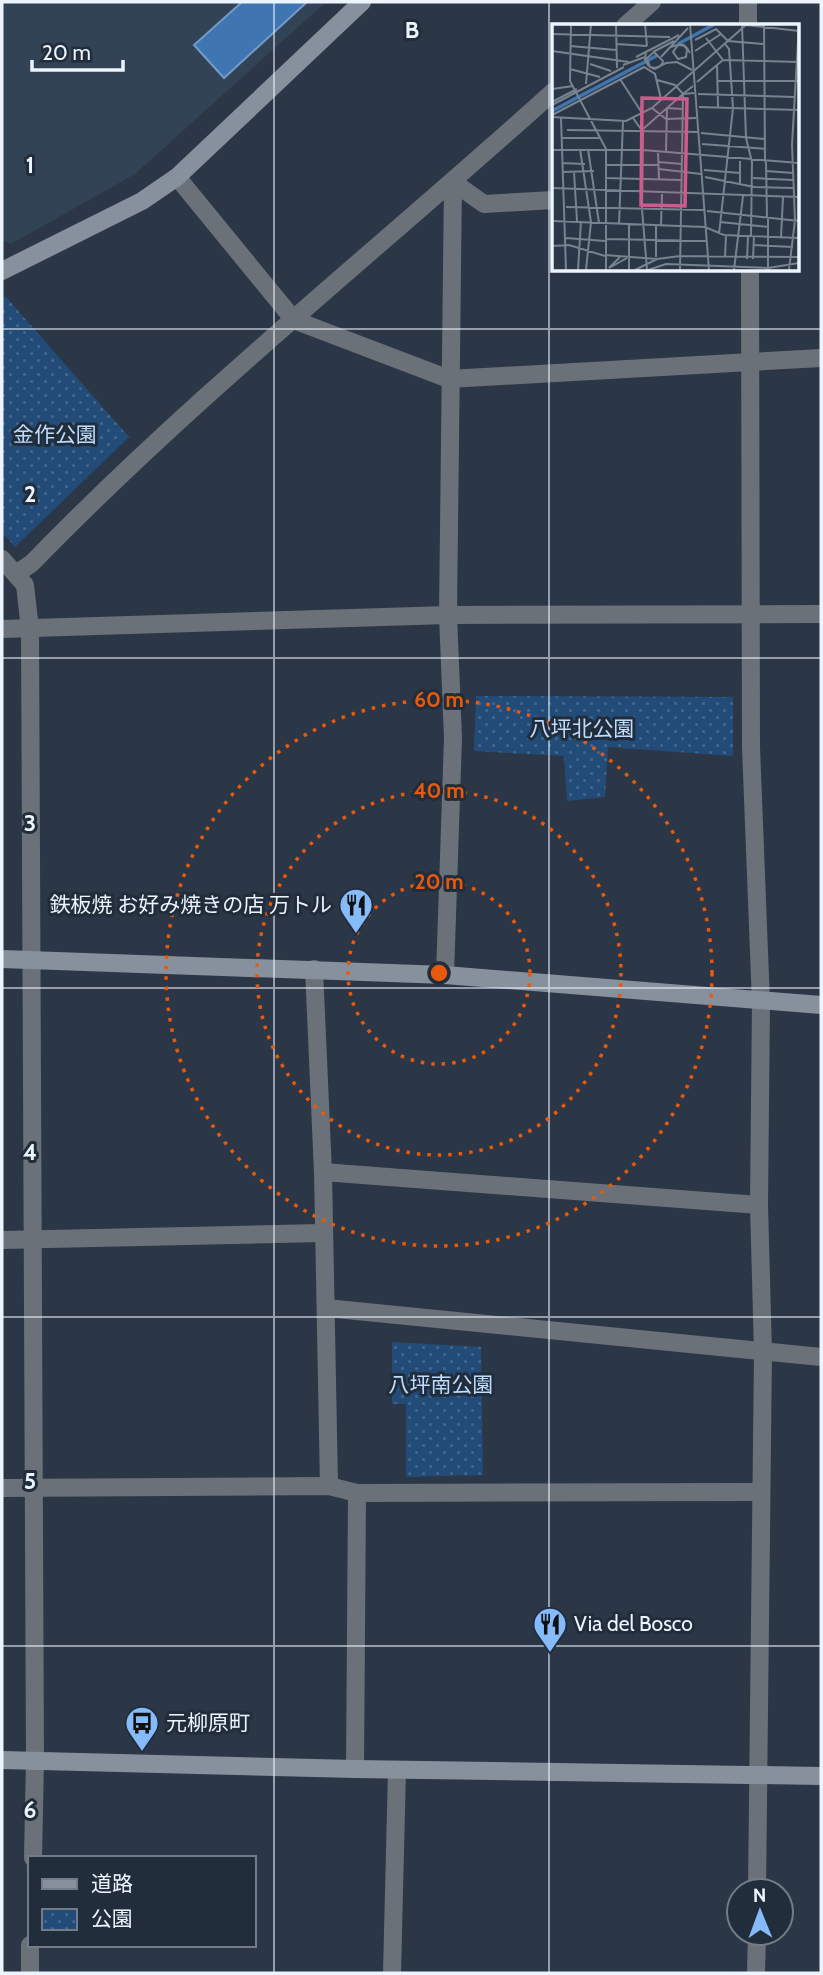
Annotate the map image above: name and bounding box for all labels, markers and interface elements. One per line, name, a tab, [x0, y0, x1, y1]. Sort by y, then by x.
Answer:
text: B	[405, 16, 419, 44]
inset map	[552, 24, 798, 271]
scale bar	[32, 28, 122, 72]
text: 20 m	[42, 40, 91, 65]
text: 1	[26, 151, 34, 179]
park label: 金作公園	[13, 422, 97, 447]
text: 2	[24, 480, 36, 508]
text: 60 m	[414, 687, 464, 712]
park label: 八坪北公園	[530, 716, 635, 741]
text: 40 m	[414, 778, 464, 803]
text: 3	[24, 809, 36, 837]
text: 20 m	[415, 869, 463, 894]
restaurant icon: 鉄板焼 お好み焼きの店 万トル	[337, 886, 375, 935]
place label: 鉄板焼 お好み焼きの店 万トル	[50, 892, 332, 917]
centre of rings	[427, 961, 451, 985]
text: 4	[23, 1138, 37, 1166]
park label: 八坪南公園	[389, 1372, 494, 1397]
text: 5	[24, 1467, 36, 1495]
restaurant icon: Via del Bosco	[531, 1605, 569, 1654]
place label: Via del Bosco	[574, 1611, 693, 1636]
bus stop icon: 元柳原町	[123, 1704, 161, 1753]
place label: 元柳原町	[166, 1710, 250, 1735]
text: 6	[24, 1796, 36, 1824]
legend	[28, 1856, 256, 1947]
text: 道路	[91, 1871, 133, 1896]
north arrow	[725, 1877, 795, 1947]
text: N	[753, 1884, 767, 1907]
text: 公園	[91, 1906, 133, 1931]

